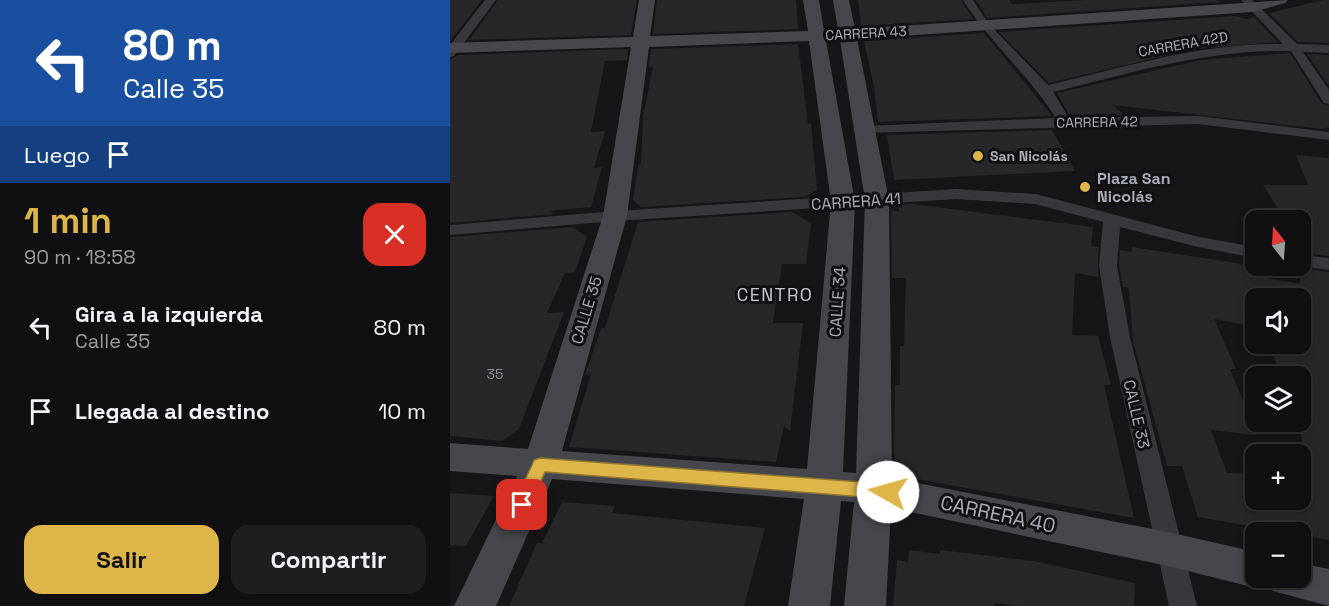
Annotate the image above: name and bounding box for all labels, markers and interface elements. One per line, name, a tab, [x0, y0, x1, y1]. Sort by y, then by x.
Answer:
text: 80 m	[123, 19, 222, 72]
street label: CARRERA 43	[825, 22, 907, 44]
icon: left	[24, 24, 102, 102]
street label: CARRERA 42D	[1137, 27, 1229, 61]
text: Calle 35	[123, 71, 225, 106]
street label: CARRERA 42	[1056, 112, 1138, 132]
icon: arrive	[102, 138, 135, 171]
text: Luego	[24, 141, 90, 169]
place label: San Nicolás	[990, 147, 1068, 165]
marker: San Nicolás	[971, 149, 985, 163]
place label: Plaza San Nicolás	[1097, 168, 1171, 207]
marker: Plaza San Nicolás	[1078, 180, 1092, 194]
street label: CARRERA 41	[810, 188, 902, 215]
text: 1 min	[24, 198, 112, 244]
button: close	[363, 203, 426, 266]
north arrow	[1245, 210, 1311, 276]
map controls	[1245, 210, 1311, 588]
text: 90 m · 18:58	[24, 244, 136, 270]
street label: CALLE 34	[825, 266, 850, 338]
street label: CALLE 35	[566, 274, 607, 347]
district label: CENTRO	[737, 283, 813, 306]
button: sound	[1245, 288, 1311, 354]
text: Gira a la izquierda	[75, 300, 263, 328]
icon: left	[24, 311, 57, 344]
text: 80 m	[374, 313, 426, 341]
text: Calle 35	[75, 328, 150, 354]
house number: 35	[487, 365, 503, 383]
button: layers	[1245, 366, 1311, 432]
street label: CALLE 33	[1118, 378, 1155, 451]
icon: arrive	[24, 395, 57, 428]
text: Llegada al destino	[75, 397, 269, 425]
text: 10 m	[378, 397, 426, 425]
button: +	[1245, 444, 1311, 510]
position arrow	[856, 460, 920, 524]
pin	[496, 479, 547, 530]
icon: arrive	[505, 488, 538, 521]
street label: CARRERA 40	[938, 489, 1058, 539]
button: −	[1245, 522, 1311, 588]
button: Salir	[24, 525, 219, 594]
button: Compartir	[231, 525, 426, 594]

